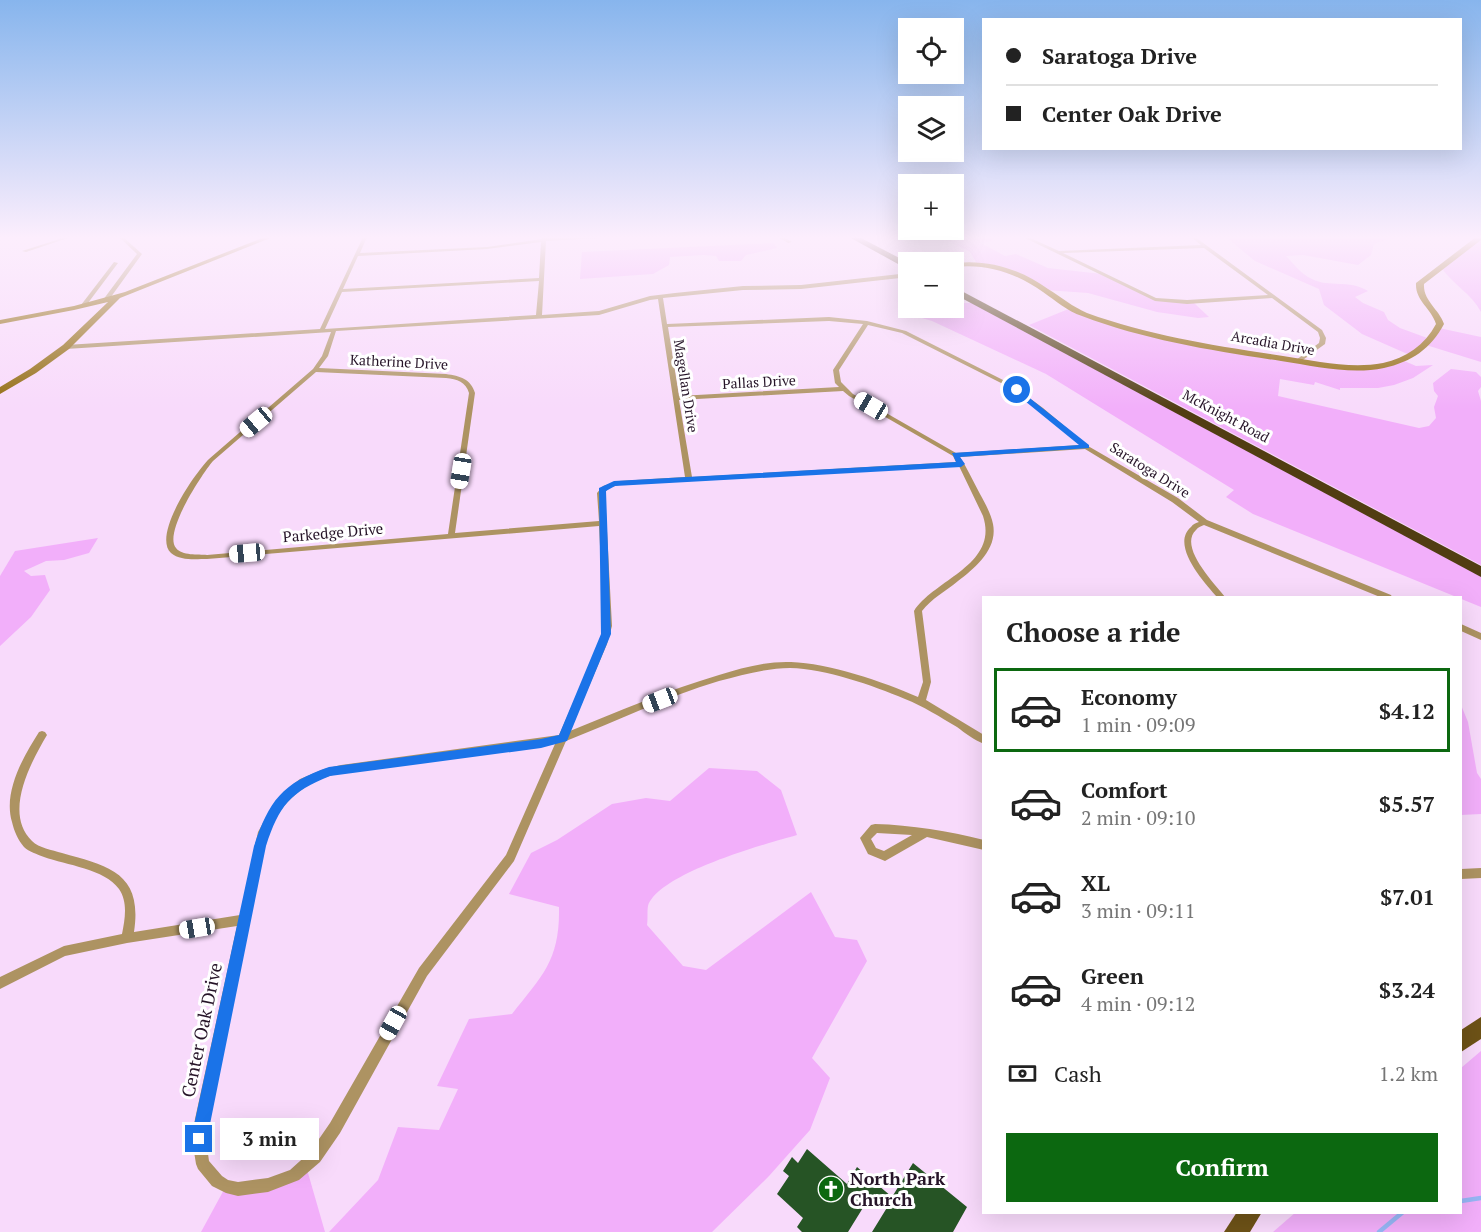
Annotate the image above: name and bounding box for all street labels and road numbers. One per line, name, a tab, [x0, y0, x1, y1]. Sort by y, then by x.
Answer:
street label: Arcadia Drive	[1230, 326, 1316, 359]
street label: Magellan Drive	[670, 338, 703, 434]
street label: Katherine Drive	[349, 349, 449, 374]
street label: Pallas Drive	[722, 370, 796, 393]
street label: McKnight Road	[1180, 385, 1273, 447]
street label: Saratoga Drive	[1107, 437, 1194, 502]
street label: Parkedge Drive	[282, 518, 384, 546]
street label: Center Oak Drive	[175, 960, 227, 1099]

